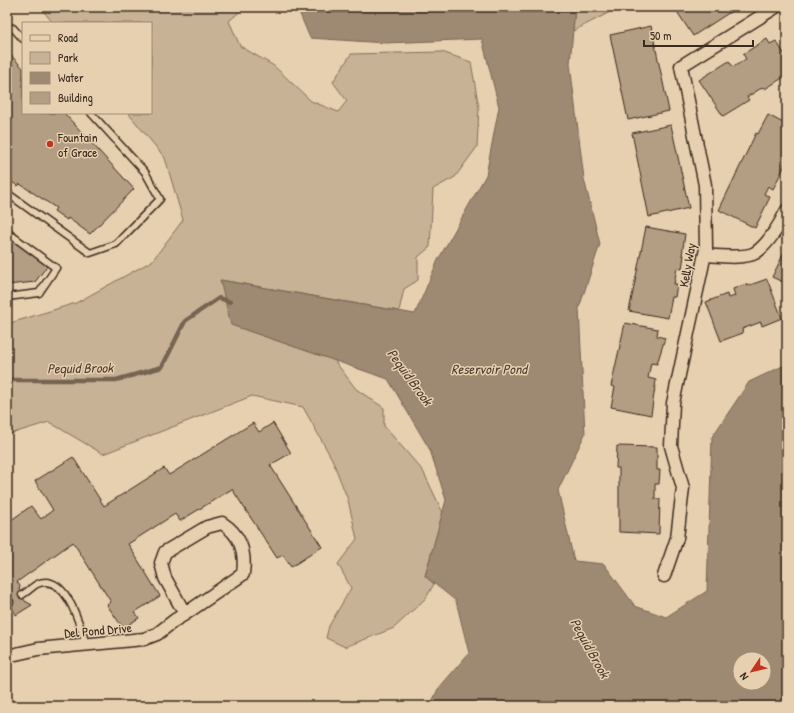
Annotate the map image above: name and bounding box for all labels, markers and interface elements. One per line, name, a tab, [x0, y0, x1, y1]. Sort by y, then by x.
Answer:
legend	[22, 22, 152, 114]
scale bar	[644, 22, 753, 48]
text: 50 m	[650, 27, 671, 44]
text: Road	[58, 29, 78, 46]
text: Park	[58, 49, 78, 66]
text: Water	[58, 69, 84, 86]
text: Building	[58, 89, 93, 106]
place label: Fountain of Grace	[57, 128, 98, 161]
marker: Fountain of Grace	[45, 139, 55, 149]
street label: Kelly Way	[674, 241, 700, 289]
water label: Pequid Brook	[383, 345, 438, 410]
water label: Pequid Brook	[47, 357, 114, 379]
water label: Reservoir Pond	[451, 359, 529, 378]
water label: Pequid Brook	[565, 614, 615, 683]
street label: Del Pond Drive	[63, 618, 133, 642]
north arrow	[732, 651, 772, 691]
text: N	[736, 670, 751, 683]

